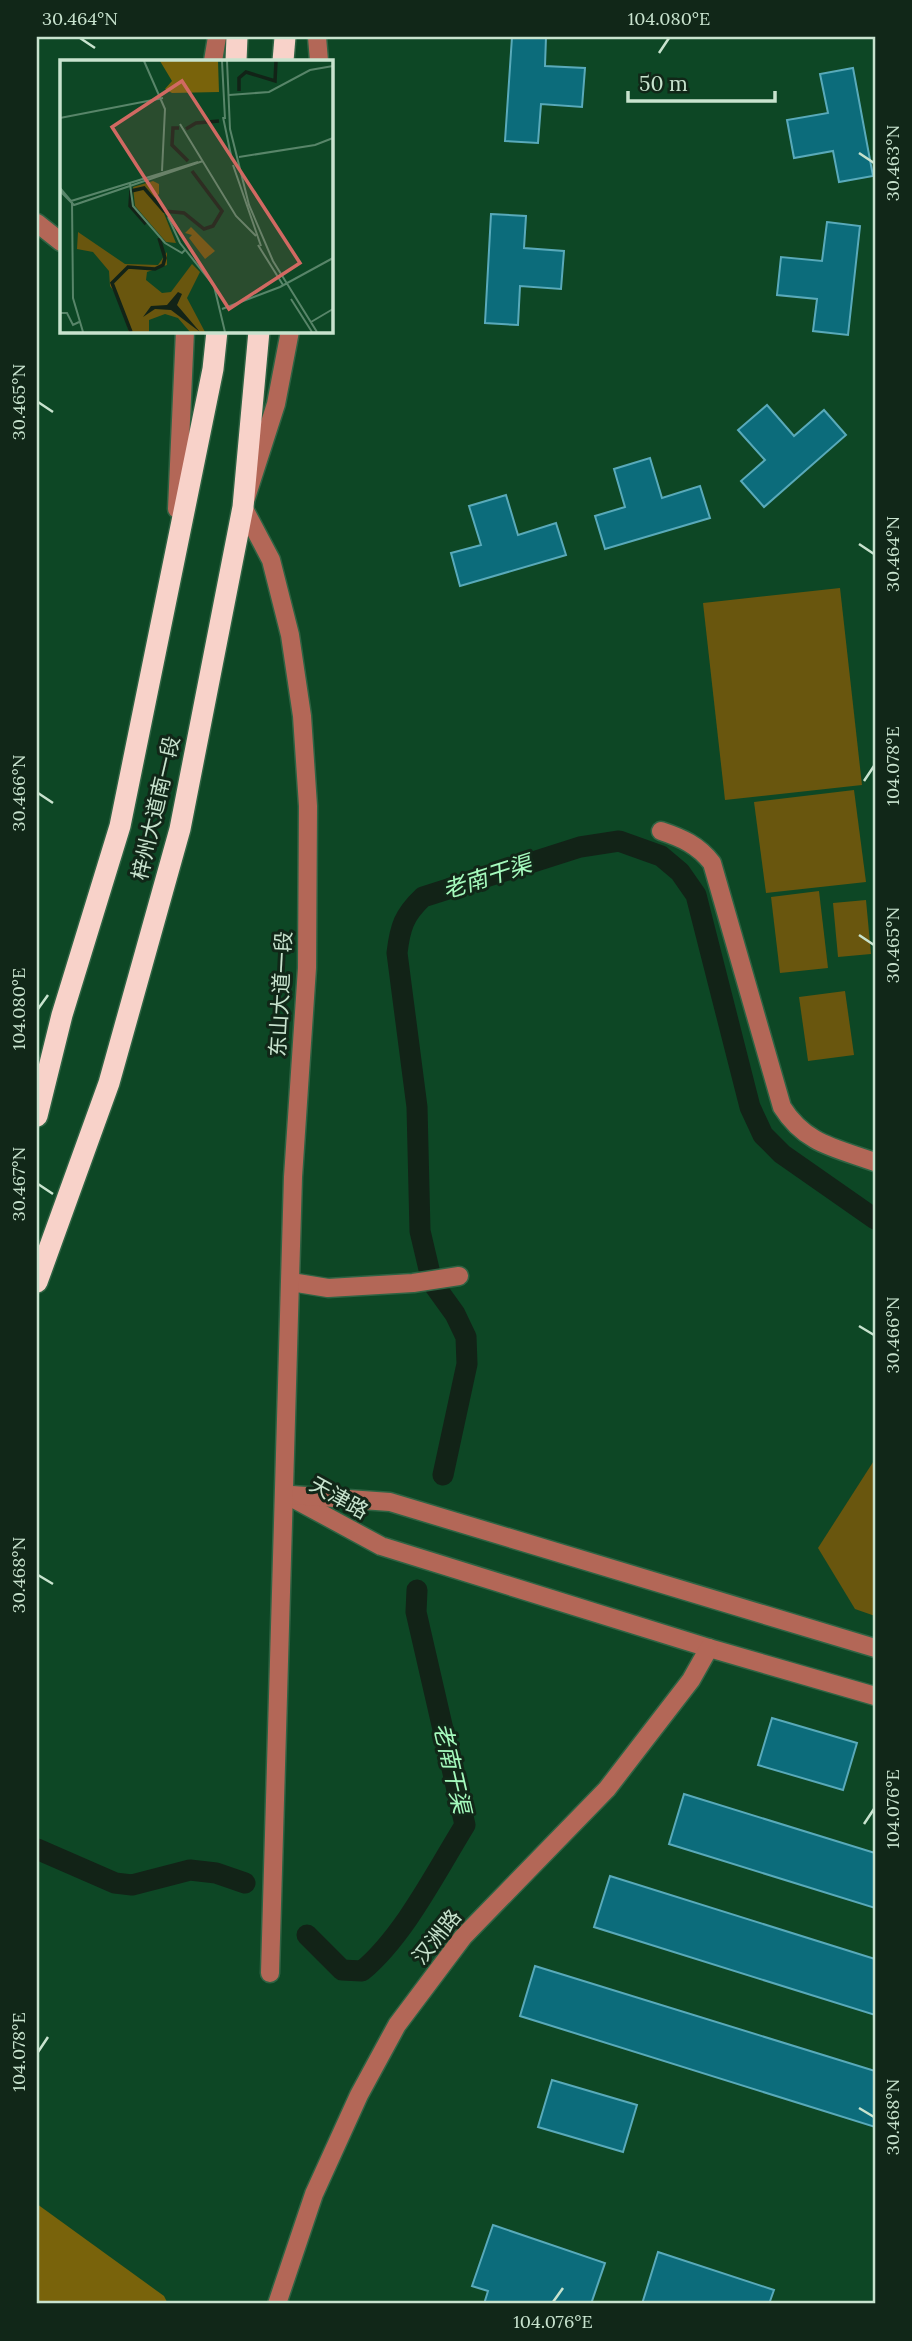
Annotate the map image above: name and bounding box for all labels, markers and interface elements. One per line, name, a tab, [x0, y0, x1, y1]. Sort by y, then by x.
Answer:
text: 30.464°N	[42, 7, 118, 30]
text: 104.080°E	[628, 7, 710, 30]
inset map	[60, 60, 332, 332]
scale bar	[628, 60, 776, 104]
text: 50 m	[639, 70, 688, 97]
text: 30.463°N	[881, 125, 904, 201]
text: 30.465°N	[7, 364, 30, 440]
text: 30.464°N	[881, 516, 904, 592]
text: 104.078°E	[881, 726, 904, 806]
street label: 梓州大道南一段	[126, 733, 185, 883]
text: 30.466°N	[7, 755, 30, 831]
water label: 老南干渠	[439, 848, 538, 905]
text: 30.465°N	[881, 907, 904, 983]
street label: 东山大道一段	[264, 930, 297, 1058]
text: 104.080°E	[7, 968, 30, 1050]
text: 30.467°N	[7, 1147, 30, 1221]
text: 30.466°N	[881, 1297, 904, 1373]
street label: 天津路	[305, 1470, 373, 1525]
text: 30.468°N	[7, 1537, 30, 1613]
water label: 老南干渠	[428, 1720, 478, 1819]
text: 104.076°E	[881, 1769, 904, 1849]
street label: 汉洲路	[406, 1904, 467, 1970]
text: 104.078°E	[7, 2012, 30, 2092]
text: 30.468°N	[881, 2079, 904, 2155]
text: 104.076°E	[513, 2310, 593, 2333]

